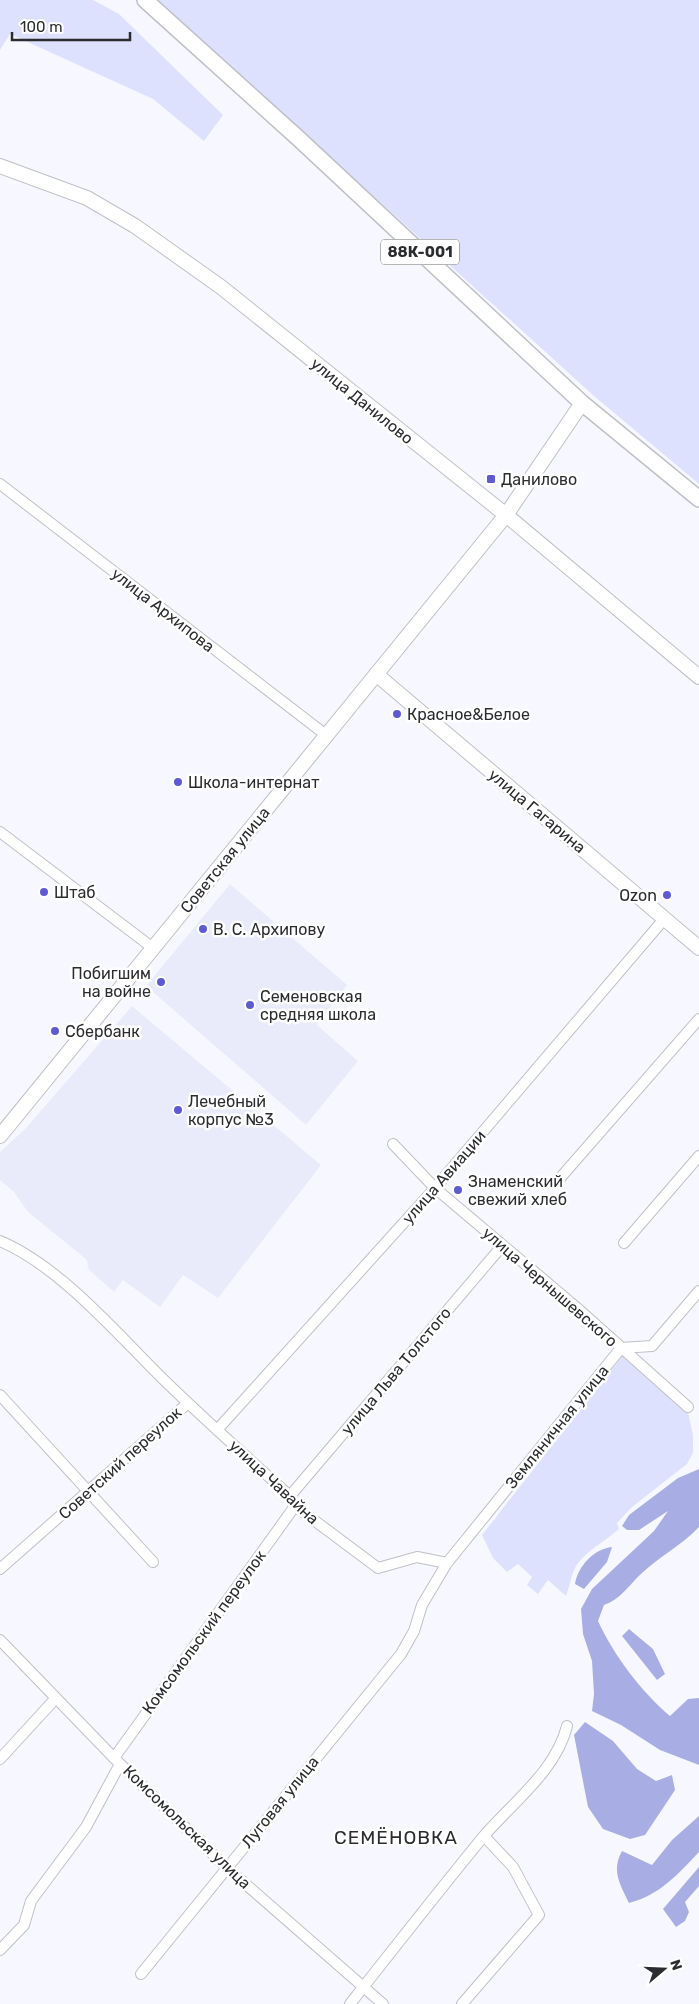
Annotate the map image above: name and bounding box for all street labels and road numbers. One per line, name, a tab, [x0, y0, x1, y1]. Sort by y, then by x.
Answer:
road number: 88К-001	[381, 240, 459, 264]
street label: улица Данилово	[307, 354, 417, 448]
street label: улица Архипова	[108, 564, 218, 656]
street label: улица Гагарина	[485, 765, 589, 857]
street label: Советская улица	[176, 803, 274, 917]
street label: улица Авиации	[398, 1126, 490, 1228]
street label: улица Чернышевского	[479, 1223, 621, 1351]
street label: улица Льва Толстого	[337, 1303, 455, 1439]
street label: Земляничная улица	[501, 1361, 613, 1493]
street label: Советский переулок	[55, 1403, 186, 1523]
street label: улица Чавайна	[225, 1436, 323, 1528]
street label: Комсомольский переулок	[138, 1546, 270, 1718]
street label: Луговая улица	[237, 1752, 323, 1852]
street label: Комсомольская улица	[119, 1761, 255, 1893]

